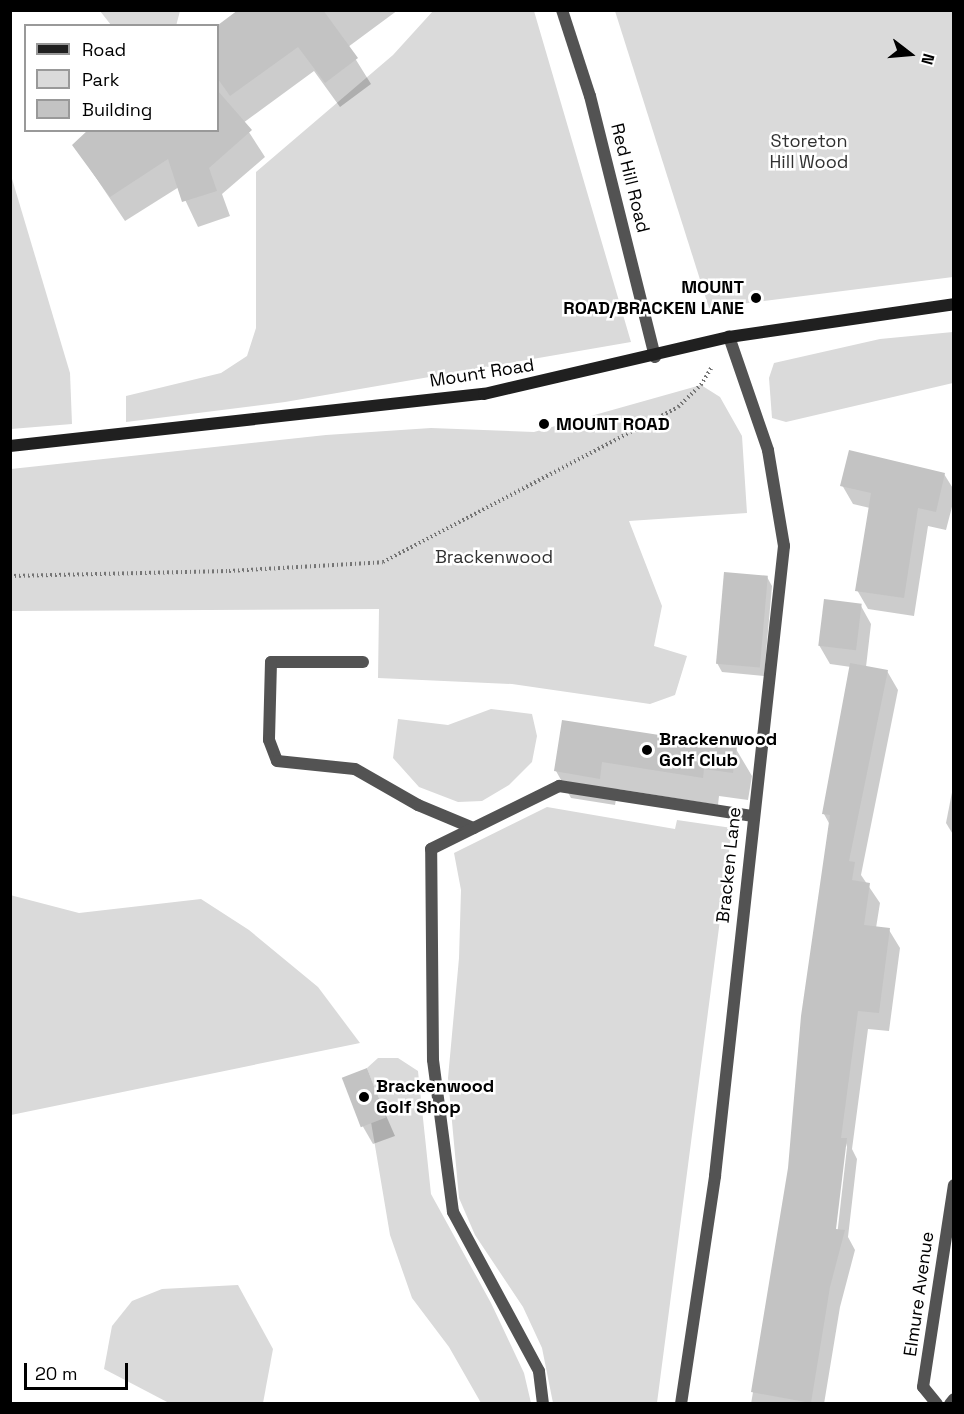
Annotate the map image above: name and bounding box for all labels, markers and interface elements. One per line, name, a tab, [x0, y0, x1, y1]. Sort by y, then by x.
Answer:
legend	[24, 24, 219, 132]
north arrow	[880, 24, 940, 84]
text: Road	[82, 38, 126, 61]
text: N	[916, 51, 939, 67]
text: Park	[82, 68, 119, 91]
text: Building	[82, 98, 152, 121]
street label: Red Hill Road	[606, 121, 654, 235]
park label: Storeton Hill Wood	[769, 131, 849, 174]
place label: MOUNT ROAD/BRACKEN LANE	[563, 277, 744, 320]
marker: MOUNT ROAD/BRACKEN LANE	[749, 291, 763, 305]
street label: Mount Road	[428, 354, 536, 392]
place label: MOUNT ROAD	[556, 413, 670, 435]
marker: MOUNT ROAD	[537, 417, 551, 431]
park label: Brackenwood	[435, 546, 553, 568]
place label: Brackenwood Golf Club	[659, 729, 777, 771]
marker: Brackenwood Golf Club	[640, 743, 654, 757]
street label: Bracken Lane	[712, 806, 746, 924]
place label: Brackenwood Golf Shop	[376, 1076, 494, 1118]
marker: Brackenwood Golf Shop	[357, 1090, 371, 1104]
street label: Elmure Avenue	[900, 1230, 938, 1358]
scale bar	[27, 1351, 130, 1389]
text: 20 m	[35, 1362, 78, 1385]

